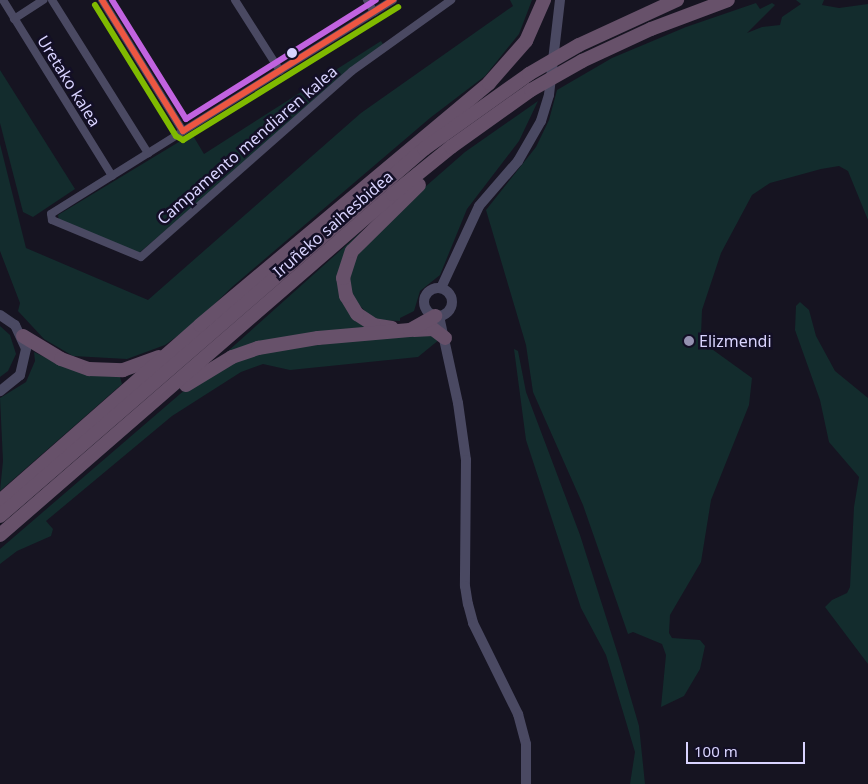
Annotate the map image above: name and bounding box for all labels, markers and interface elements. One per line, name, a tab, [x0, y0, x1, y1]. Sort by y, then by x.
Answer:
street label: Uretako kalea	[33, 32, 105, 130]
unlabelled marker	[287, 48, 297, 58]
street label: Campamento mendiaren kalea	[153, 62, 341, 228]
street label: Iruñeko saihesbidea	[269, 167, 397, 281]
place label: Elizmendi	[699, 331, 772, 351]
marker: Elizmendi	[683, 335, 695, 347]
scale bar	[688, 732, 807, 764]
text: 100 m	[694, 741, 738, 761]

